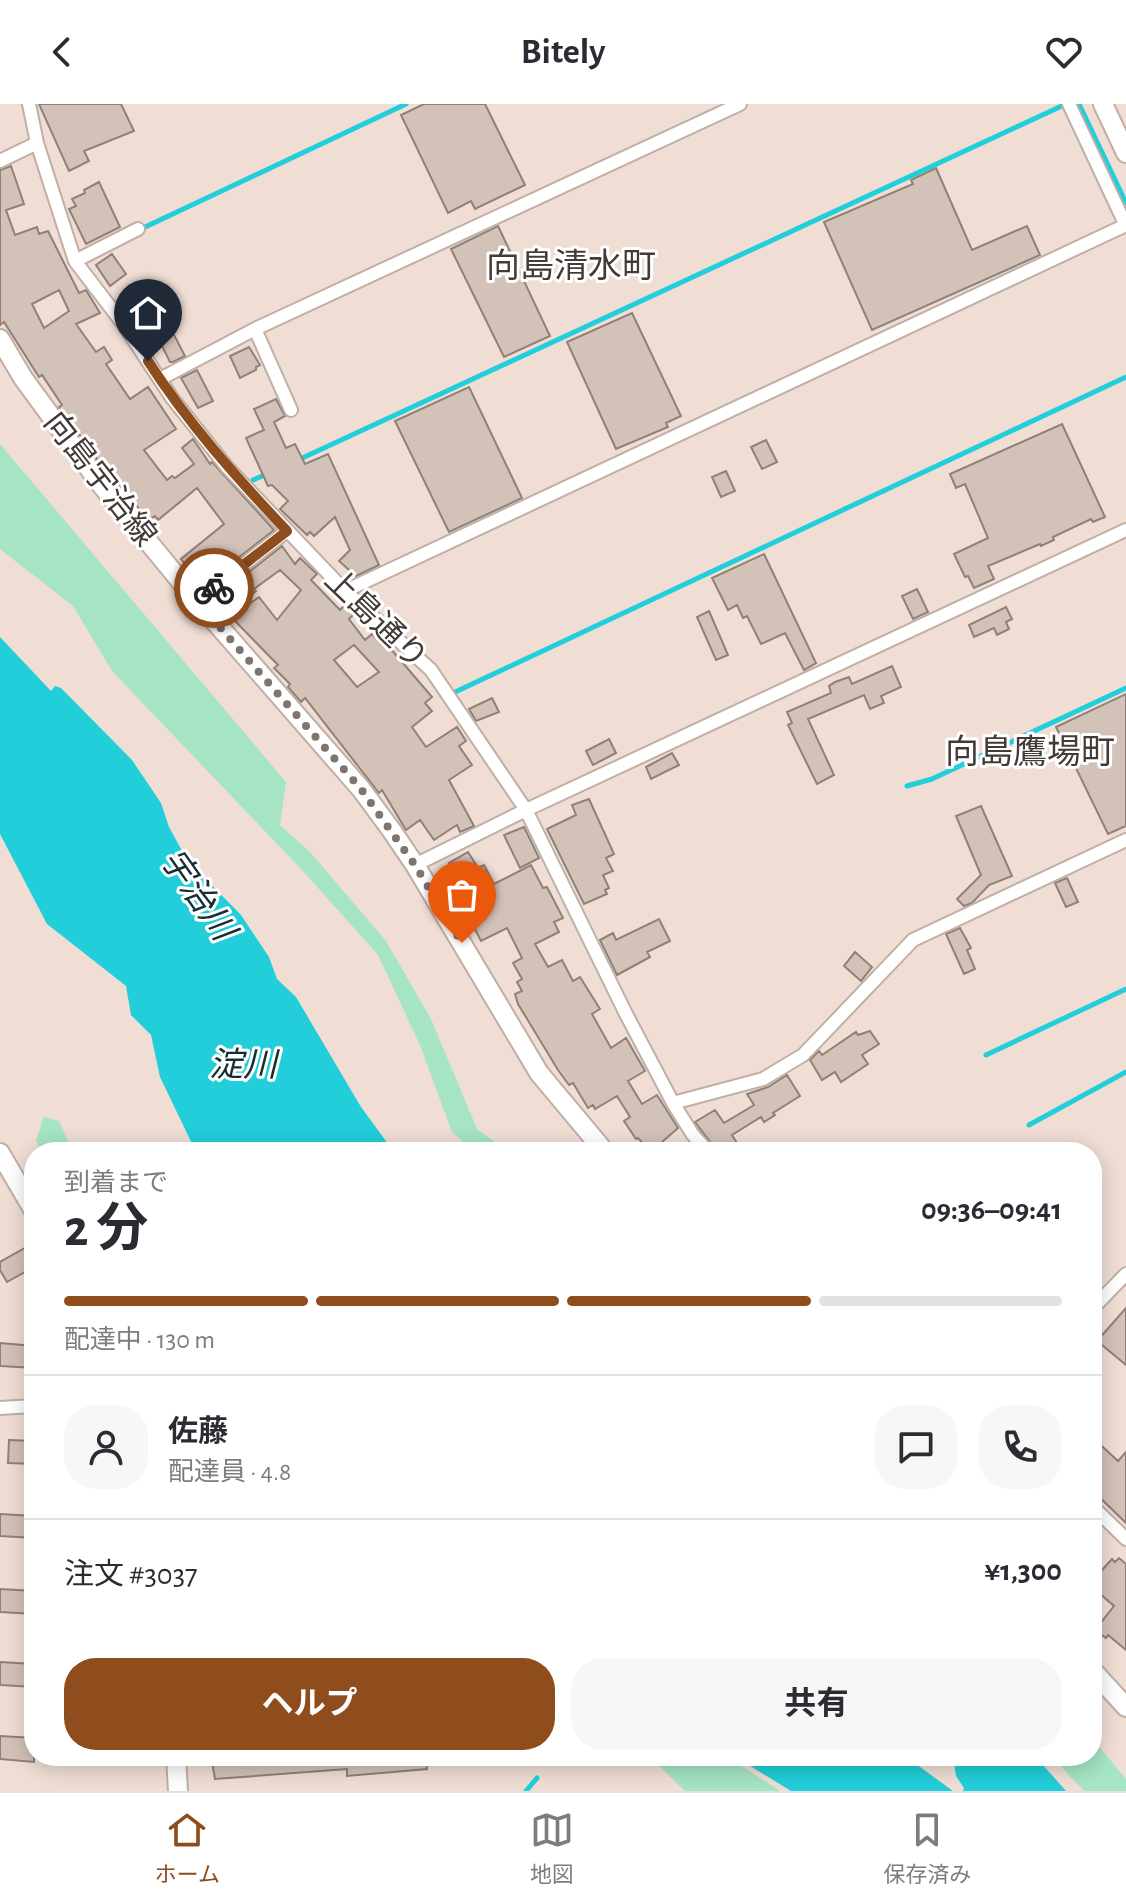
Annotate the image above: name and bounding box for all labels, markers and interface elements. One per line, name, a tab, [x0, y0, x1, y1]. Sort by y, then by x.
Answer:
icon: back	[40, 30, 84, 74]
icon: heart	[1042, 30, 1086, 74]
text: Bitely	[521, 34, 605, 70]
district label: 向島清水町	[486, 248, 656, 284]
pin	[114, 279, 182, 361]
icon: home	[126, 291, 170, 335]
street label: 向島宇治線	[38, 405, 163, 552]
courier	[174, 548, 254, 628]
street label: 上島通り	[319, 562, 434, 675]
icon: bike	[192, 566, 236, 610]
district label: 向島鷹場町	[945, 734, 1115, 770]
water label: 宇治川	[154, 842, 244, 949]
pin	[428, 861, 496, 943]
icon: bag	[440, 873, 484, 917]
water label: 淀川	[209, 1047, 280, 1083]
text: 到着まで	[64, 1170, 168, 1196]
text: 09:36–09:41	[921, 1195, 1062, 1225]
text: 2 分	[64, 1203, 148, 1255]
text: 配達中 · 130 m	[64, 1327, 215, 1353]
button: person	[64, 1405, 148, 1489]
button: chat	[874, 1405, 958, 1489]
button: phone	[978, 1405, 1062, 1489]
text: 佐藤	[168, 1417, 228, 1447]
text: 配達員 · 4.8	[168, 1459, 291, 1485]
text: ¥1,300	[984, 1556, 1062, 1586]
text: 注文 #3037	[64, 1560, 198, 1590]
button: ヘルプ	[64, 1658, 555, 1750]
button: 共有	[571, 1658, 1062, 1750]
tab: ホーム	[155, 1808, 220, 1888]
tab: 地図	[530, 1808, 574, 1888]
tab: 保存済み	[883, 1808, 971, 1888]

